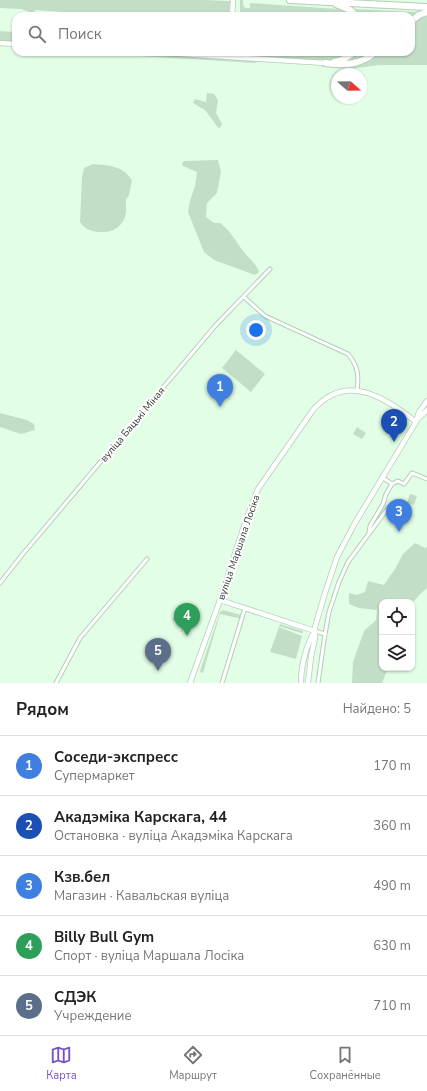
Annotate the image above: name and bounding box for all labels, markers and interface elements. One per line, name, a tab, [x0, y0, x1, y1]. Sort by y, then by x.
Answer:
search box	[12, 12, 415, 56]
icon: search	[26, 23, 48, 45]
text: Поиск	[58, 24, 102, 44]
north arrow	[331, 68, 367, 104]
your location	[246, 320, 266, 340]
pin: 1	[207, 374, 233, 407]
street label: вуліца Бацькі Міная	[97, 384, 168, 465]
pin: 2	[381, 409, 407, 442]
street label: вуліца Маршала Лосіка	[214, 493, 264, 602]
pin: 3	[386, 499, 412, 532]
map controls	[379, 599, 415, 671]
button: locate	[379, 599, 415, 635]
pin: 4	[174, 603, 200, 636]
button: layers	[379, 635, 415, 671]
pin: 5	[145, 638, 171, 671]
text: Рядом	[16, 698, 69, 721]
text: Найдено: 5	[343, 700, 411, 718]
text: Соседи-экспресс	[54, 747, 178, 767]
text: 1	[25, 757, 33, 775]
text: 170 m	[373, 757, 411, 775]
text: Супермаркет	[54, 767, 135, 785]
text: Акадэміка Карскага, 44	[54, 807, 227, 827]
text: 2	[25, 817, 33, 835]
text: 360 m	[373, 817, 411, 835]
text: Остановка · вуліца Акадэміка Карскага	[54, 827, 293, 845]
text: Кзв.бел	[54, 867, 110, 887]
text: 3	[25, 877, 33, 895]
text: 490 m	[373, 877, 411, 895]
text: Магазин · Кавальская вуліца	[54, 887, 229, 905]
text: Billy Bull Gym	[54, 927, 154, 947]
text: 4	[25, 937, 33, 955]
text: 630 m	[373, 937, 411, 955]
text: Спорт · вуліца Маршала Лосіка	[54, 947, 244, 965]
text: СДЭК	[54, 987, 96, 1007]
text: 5	[25, 997, 33, 1015]
text: 710 m	[373, 997, 411, 1015]
text: Учреждение	[54, 1007, 132, 1025]
tab: Карта	[46, 1044, 77, 1083]
tab: Маршрут	[169, 1044, 217, 1083]
tab: Сохранённые	[310, 1044, 381, 1083]

